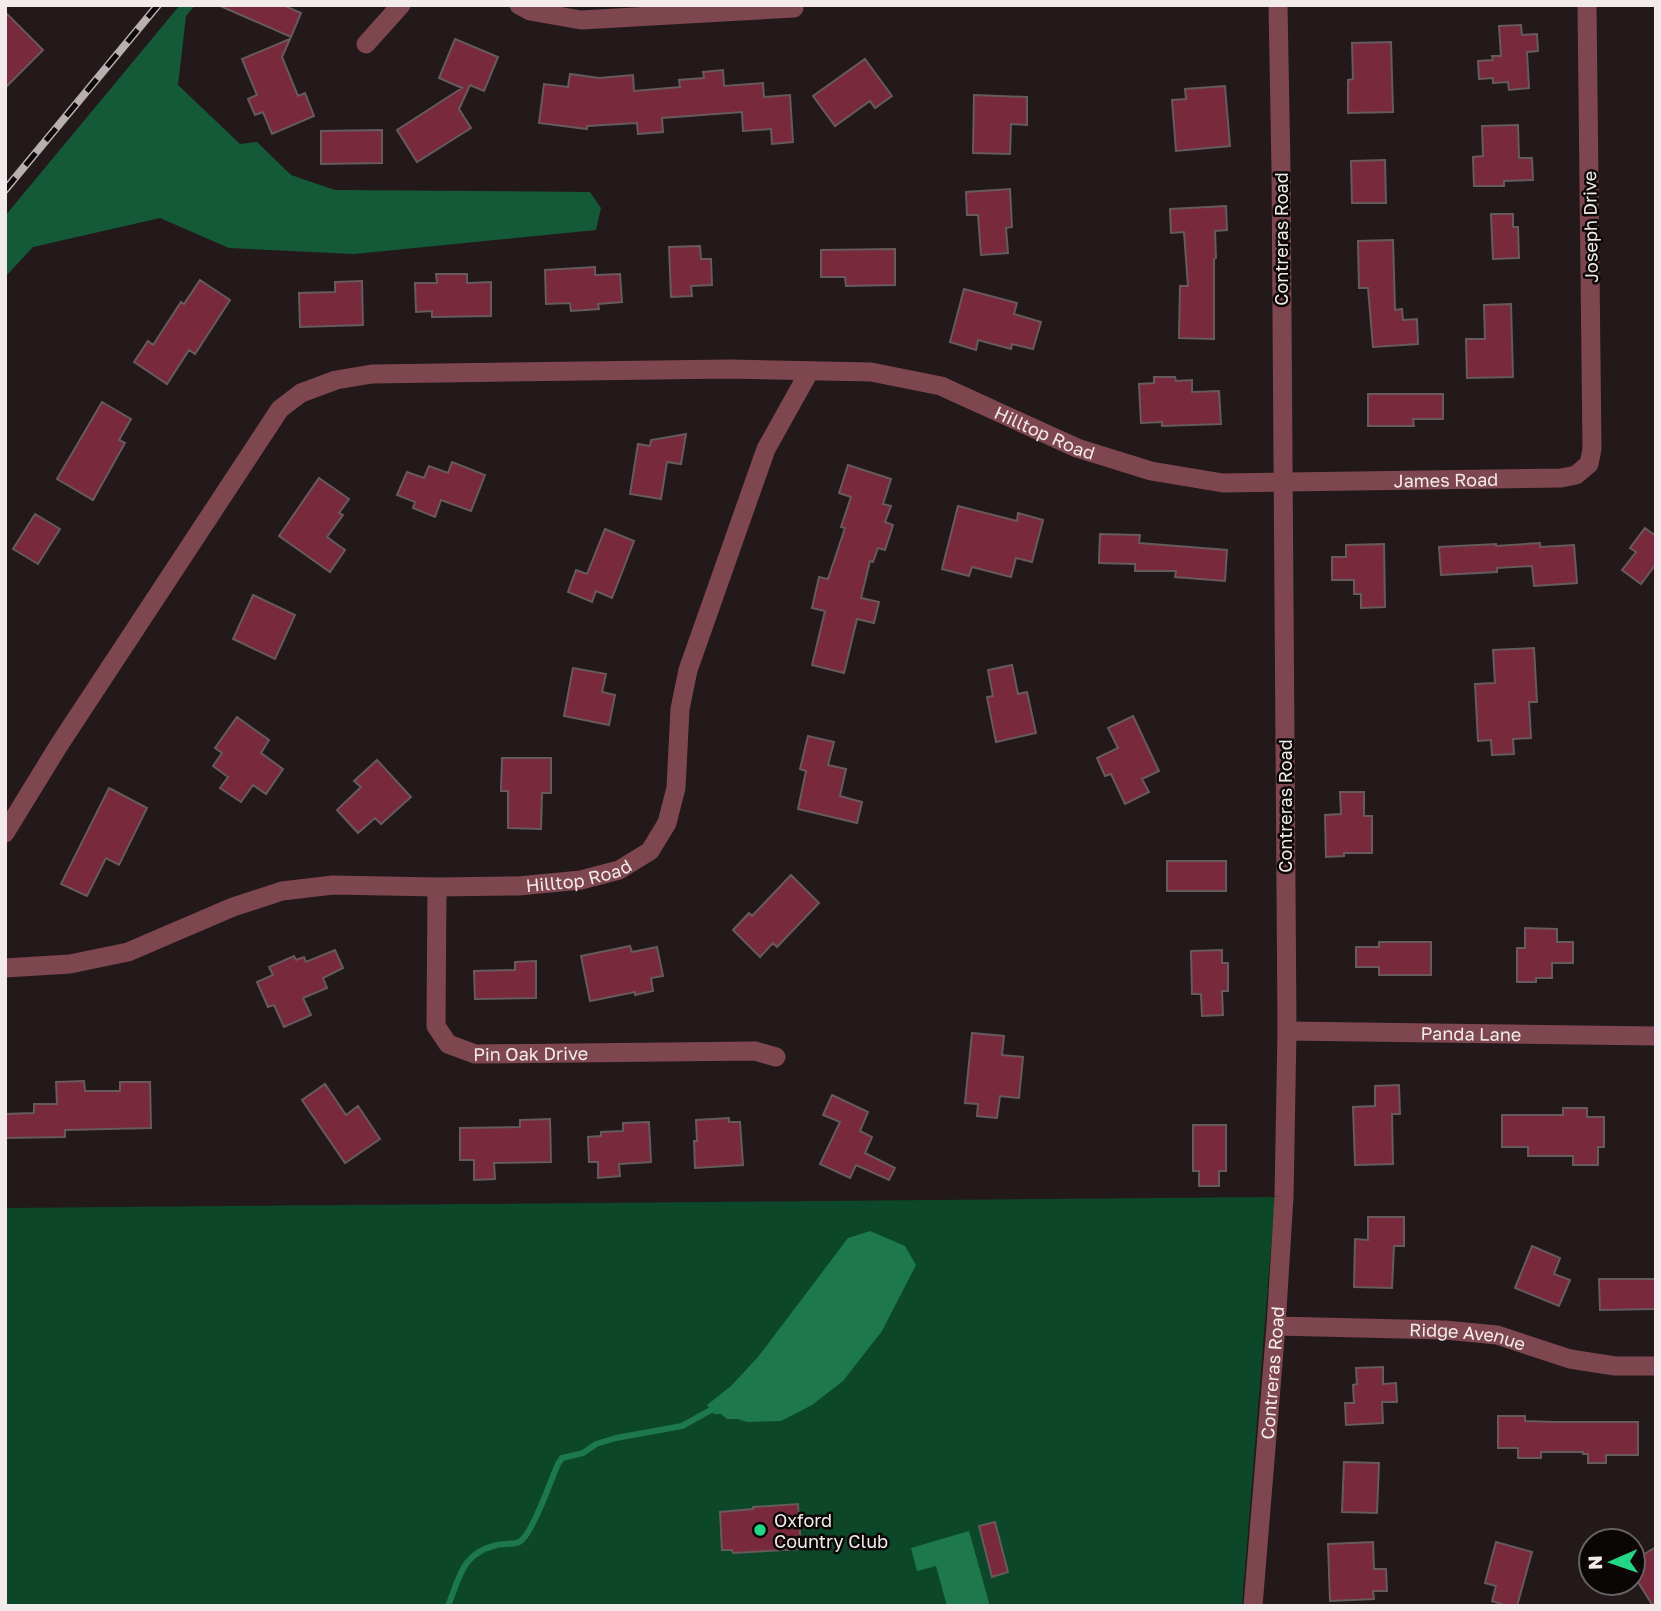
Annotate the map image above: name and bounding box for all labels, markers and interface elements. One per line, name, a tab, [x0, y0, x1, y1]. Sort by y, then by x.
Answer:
street label: Joseph Drive	[1578, 171, 1602, 283]
street label: Contreras Road	[1270, 172, 1292, 306]
street label: Hilltop Road	[991, 401, 1098, 464]
street label: James Road	[1393, 468, 1498, 491]
street label: Contreras Road	[1274, 739, 1296, 873]
street label: Hilltop Road	[525, 854, 636, 896]
street label: Panda Lane	[1420, 1022, 1522, 1045]
street label: Pin Oak Drive	[473, 1042, 588, 1065]
street label: Contreras Road	[1256, 1305, 1288, 1440]
street label: Ridge Avenue	[1409, 1318, 1529, 1355]
place label: Oxford Country Club	[774, 1509, 888, 1552]
marker: Oxford Country Club	[752, 1522, 768, 1538]
north arrow	[1577, 1527, 1647, 1597]
text: N	[1583, 1555, 1606, 1570]

